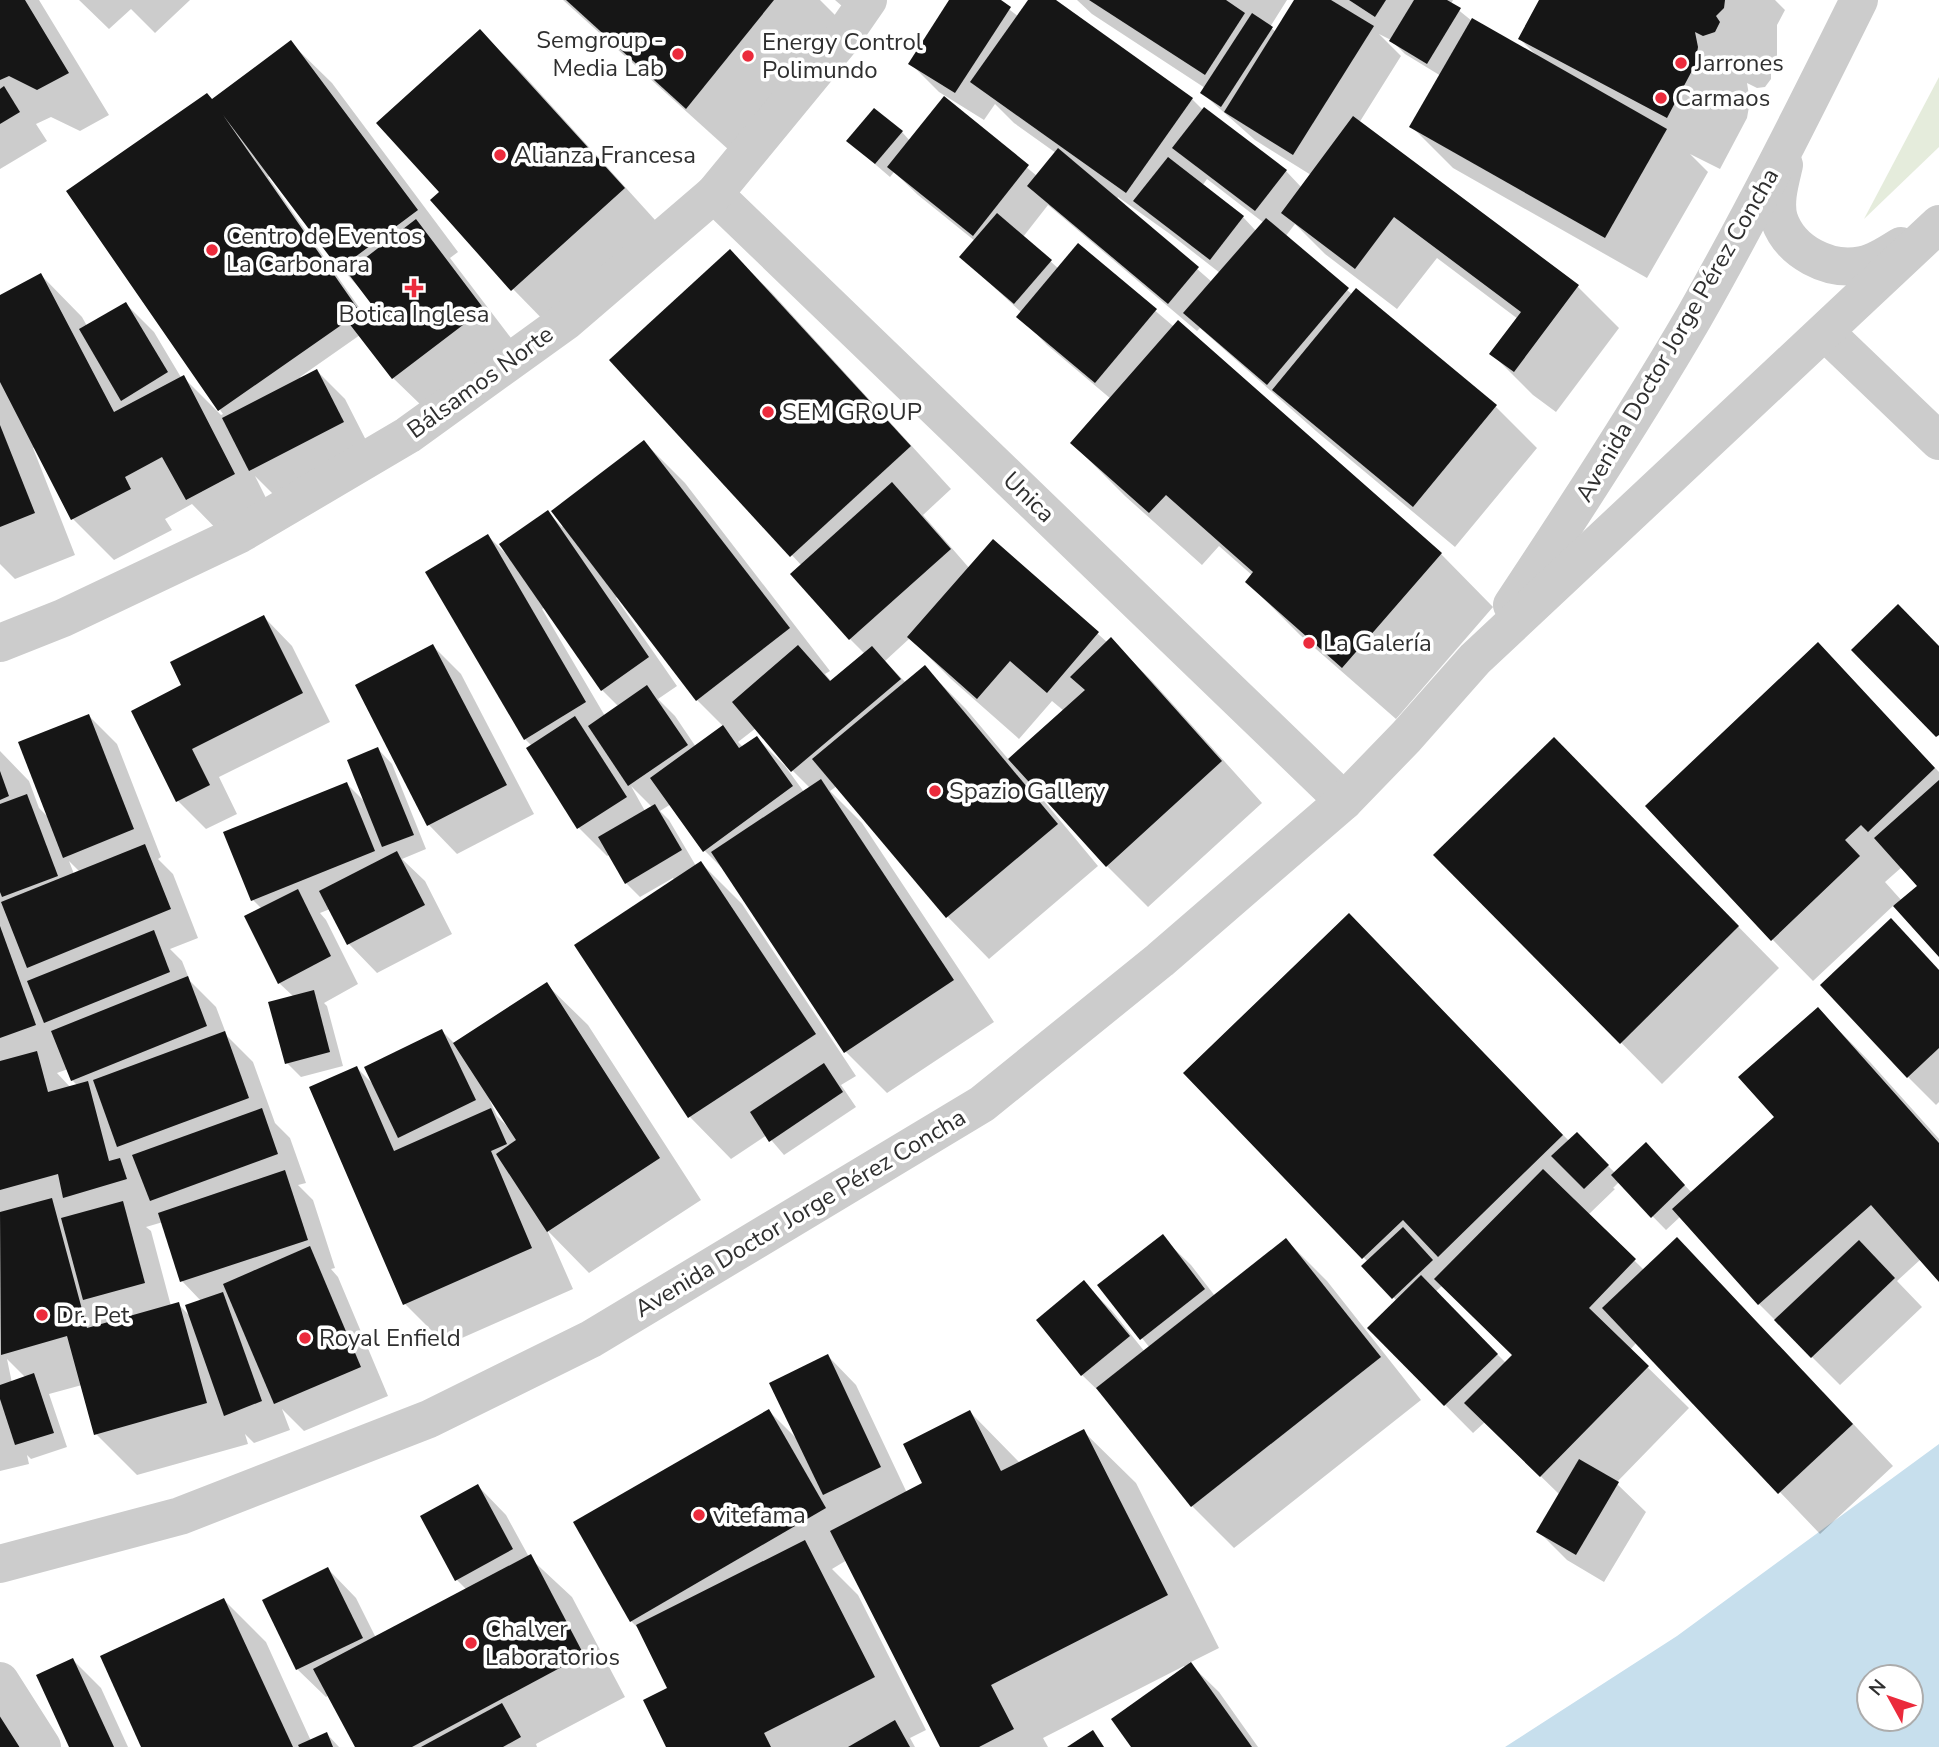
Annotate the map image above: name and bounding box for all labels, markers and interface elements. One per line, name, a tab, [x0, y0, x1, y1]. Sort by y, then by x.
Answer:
place label: Semgroup - Media Lab	[536, 24, 664, 84]
place label: Energy Control Polimundo	[762, 26, 923, 86]
marker: Semgroup - Media Lab	[670, 46, 686, 62]
place label: Jarrones	[1694, 47, 1784, 79]
marker: Energy Control Polimundo	[740, 48, 756, 64]
marker: Jarrones	[1673, 55, 1689, 71]
place label: Carmaos	[1675, 82, 1770, 114]
marker: Carmaos	[1653, 90, 1669, 106]
place label: Alianza Francesa	[514, 139, 696, 171]
marker: Alianza Francesa	[492, 147, 508, 163]
street label: Avenida Doctor Jorge Pérez Concha	[1568, 162, 1786, 508]
place label: Centro de Eventos La Carbonara	[226, 220, 423, 280]
marker: Centro de Eventos La Carbonara	[204, 242, 220, 258]
marker: Botica Inglesa	[406, 280, 422, 296]
place label: Botica Inglesa	[338, 298, 490, 330]
street label: Bálsamos Norte	[401, 318, 559, 446]
place label: SEM GROUP	[782, 396, 922, 428]
marker: SEM GROUP	[760, 404, 776, 420]
street label: Unica	[996, 465, 1062, 529]
place label: La Galería	[1323, 627, 1432, 659]
marker: La Galería	[1301, 635, 1317, 651]
place label: Spazio Gallery	[949, 775, 1106, 807]
marker: Spazio Gallery	[927, 783, 943, 799]
street label: Avenida Doctor Jorge Pérez Concha	[629, 1101, 971, 1325]
place label: Dr. Pet	[56, 1299, 130, 1331]
marker: Dr. Pet	[34, 1307, 50, 1323]
place label: Royal Enfield	[319, 1322, 461, 1354]
marker: Royal Enfield	[297, 1330, 313, 1346]
place label: vitefama	[713, 1499, 806, 1531]
marker: vitefama	[691, 1507, 707, 1523]
place label: Chalver Laboratorios	[485, 1613, 620, 1673]
marker: Chalver Laboratorios	[463, 1635, 479, 1651]
north arrow	[1855, 1663, 1925, 1733]
text: N	[1863, 1674, 1892, 1702]

